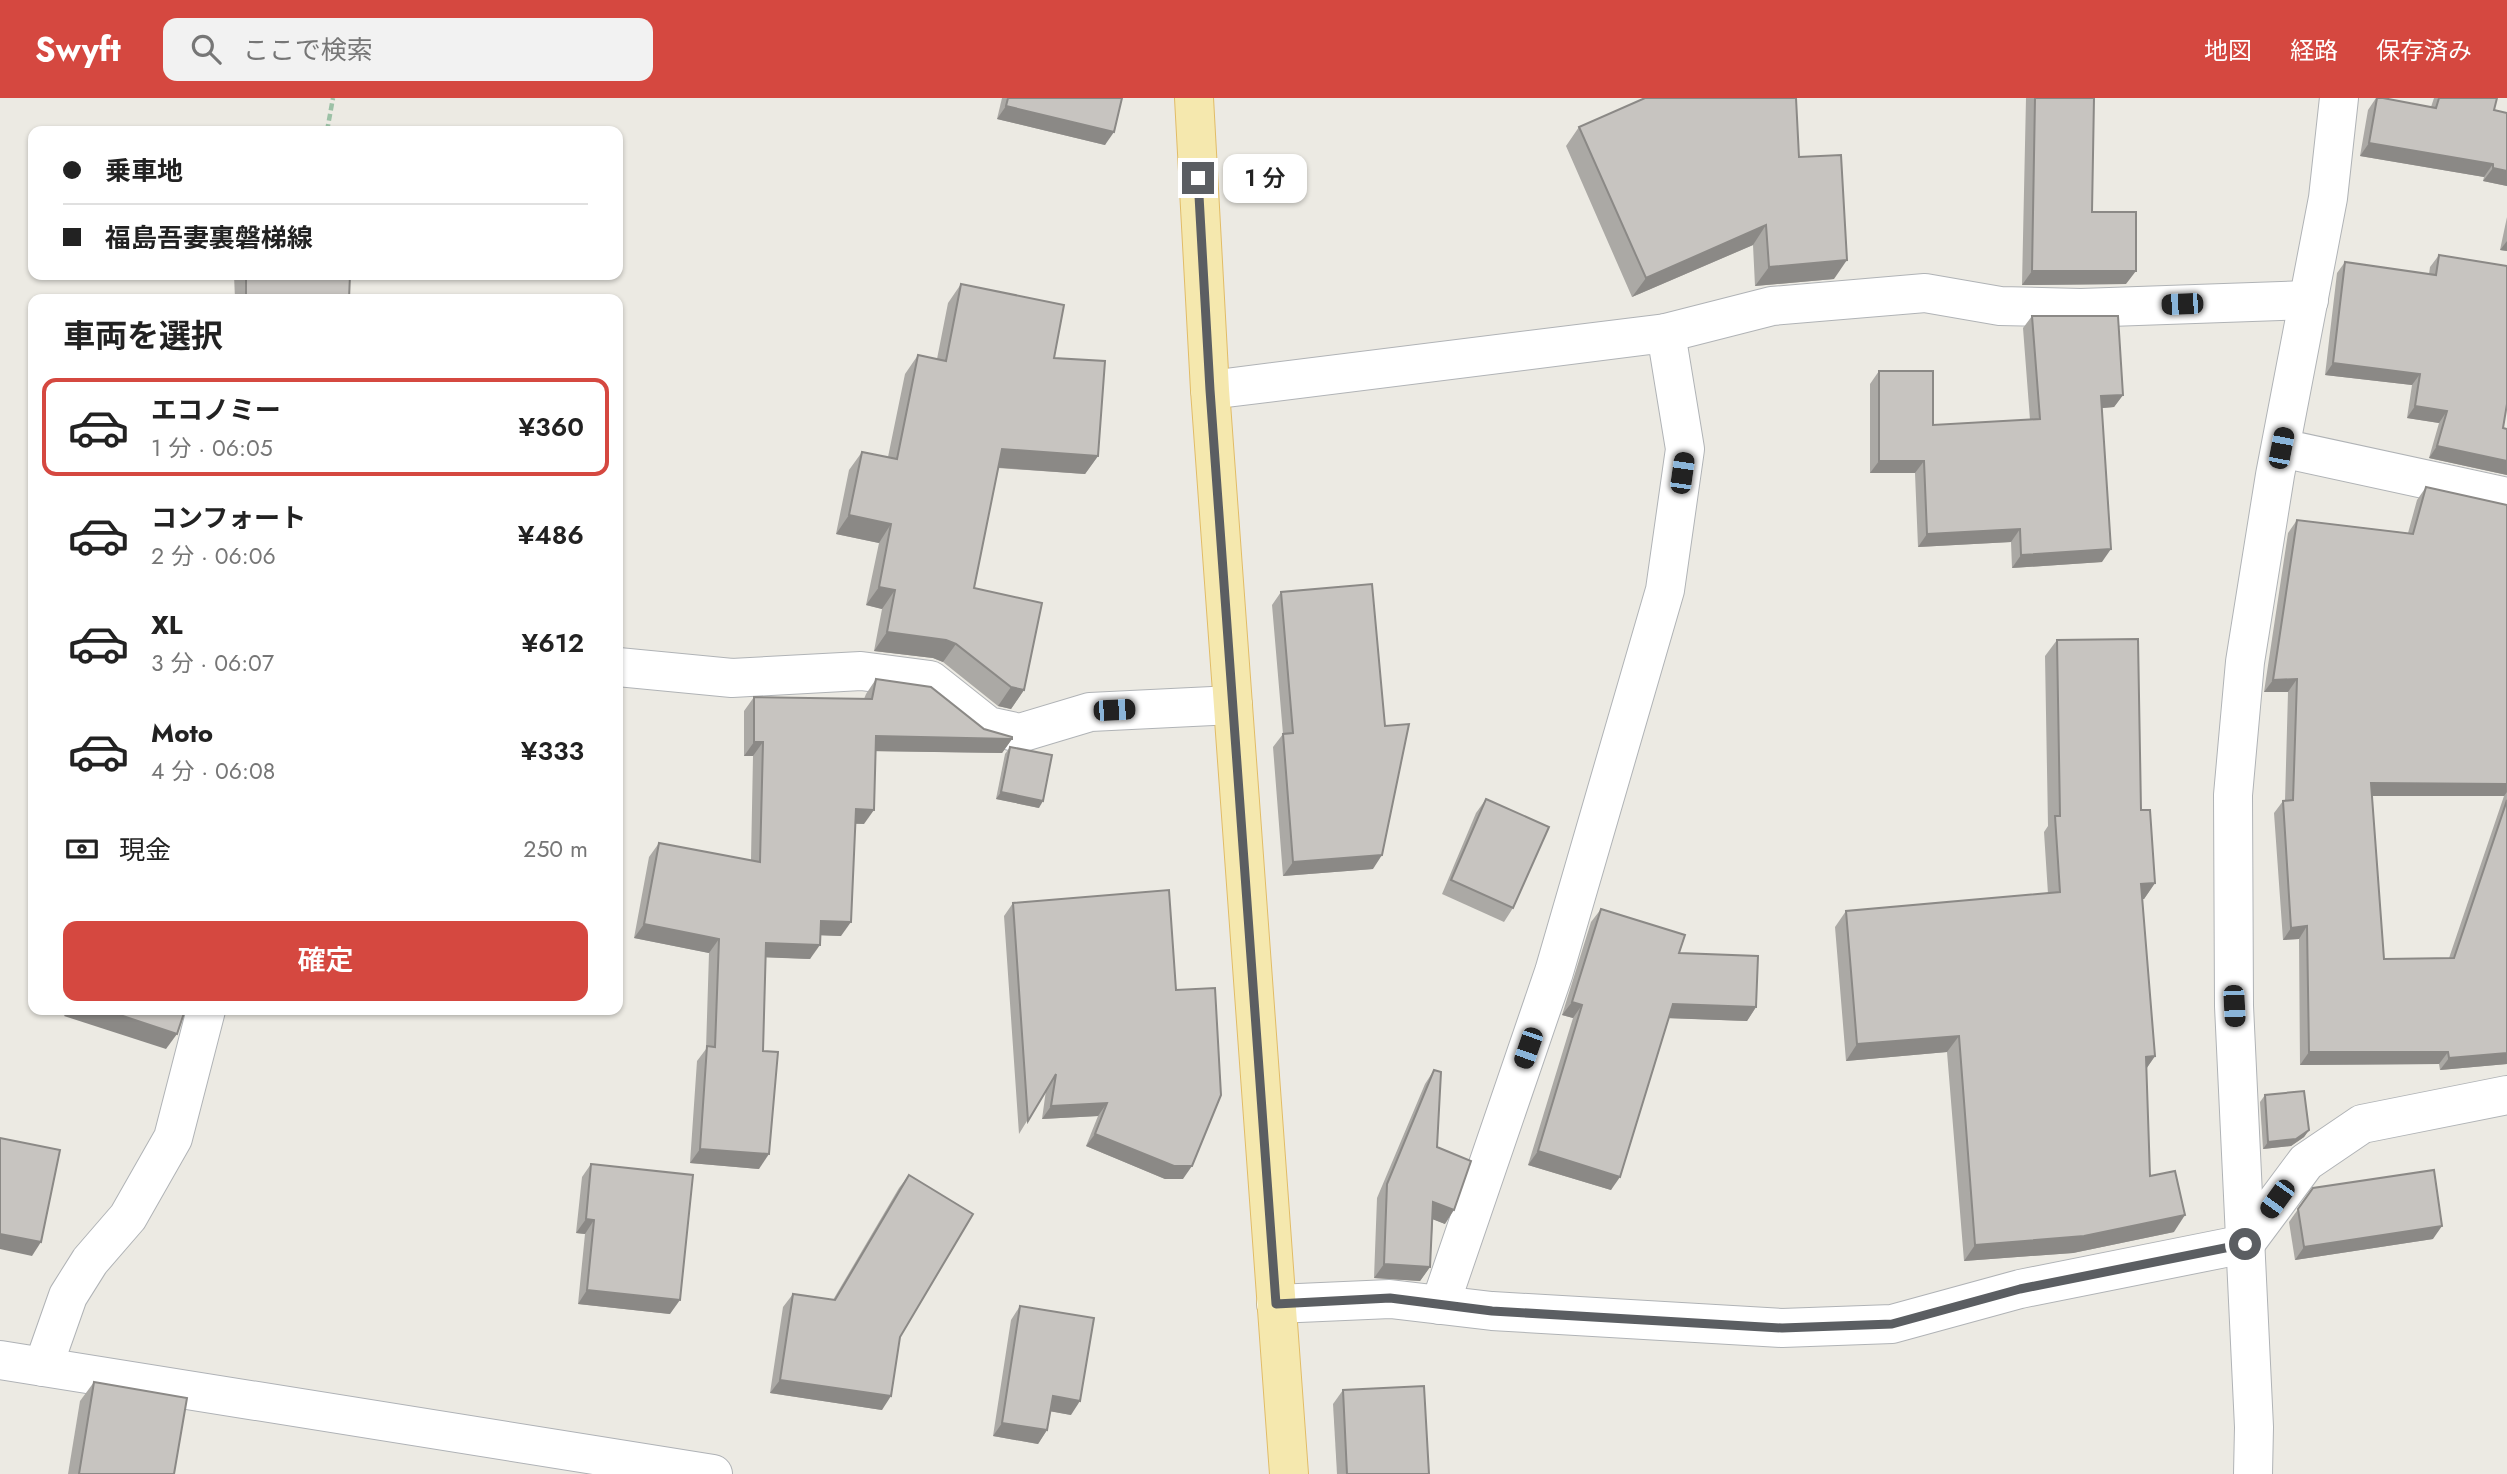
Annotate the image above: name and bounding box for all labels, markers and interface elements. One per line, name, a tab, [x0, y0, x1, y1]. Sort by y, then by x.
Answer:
search box	[163, 18, 653, 81]
text: Swyft	[35, 26, 121, 73]
icon: search	[187, 30, 225, 68]
text: ここで検索	[243, 31, 373, 69]
text: 地図	[2204, 33, 2252, 68]
text: 経路	[2290, 33, 2338, 68]
text: 保存済み	[2376, 33, 2472, 68]
text: 乗車地	[105, 152, 183, 190]
callout: 1 分	[1222, 154, 1306, 202]
text: 1 分	[1244, 161, 1286, 195]
route end	[1182, 162, 1214, 194]
text: 福島吾妻裏磐梯線	[105, 219, 313, 257]
car	[2161, 293, 2204, 315]
text: 車両を選択	[63, 313, 223, 359]
text: エコノミー	[151, 391, 281, 429]
icon: car	[67, 396, 130, 459]
text: ¥360	[518, 408, 584, 446]
car	[2267, 425, 2296, 471]
text: 1 分 · 06:05	[151, 431, 273, 465]
car	[1669, 451, 1696, 495]
text: コンフォート	[151, 499, 306, 537]
icon: car	[67, 504, 130, 567]
text: ¥486	[518, 516, 584, 554]
text: 2 分 · 06:06	[151, 539, 276, 573]
text: XL	[151, 606, 183, 644]
icon: car	[67, 612, 130, 675]
text: ¥612	[522, 624, 584, 662]
text: 3 分 · 06:07	[151, 646, 274, 680]
car	[1093, 698, 1136, 722]
text: Moto	[151, 714, 213, 752]
icon: car	[67, 720, 130, 783]
text: ¥333	[521, 732, 584, 770]
text: 4 分 · 06:08	[151, 754, 275, 788]
icon: cash	[63, 830, 101, 868]
text: 現金	[119, 831, 171, 869]
text: 250 m	[523, 832, 588, 866]
button: 確定	[63, 921, 588, 1001]
car	[2223, 984, 2246, 1028]
car	[1512, 1025, 1545, 1071]
car	[2257, 1176, 2298, 1222]
route start	[2229, 1228, 2261, 1260]

